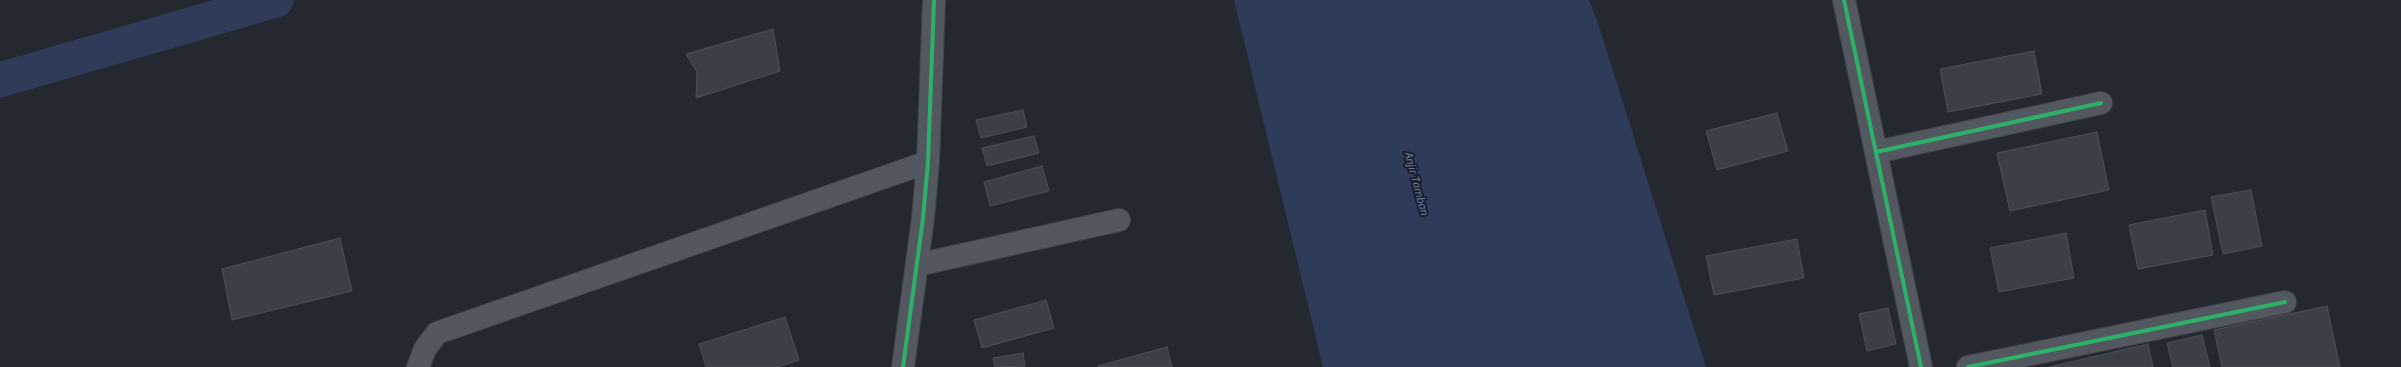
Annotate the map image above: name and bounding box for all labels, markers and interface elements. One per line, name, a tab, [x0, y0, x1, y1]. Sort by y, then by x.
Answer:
water label: Anjir Tamban	[1401, 151, 1431, 217]

